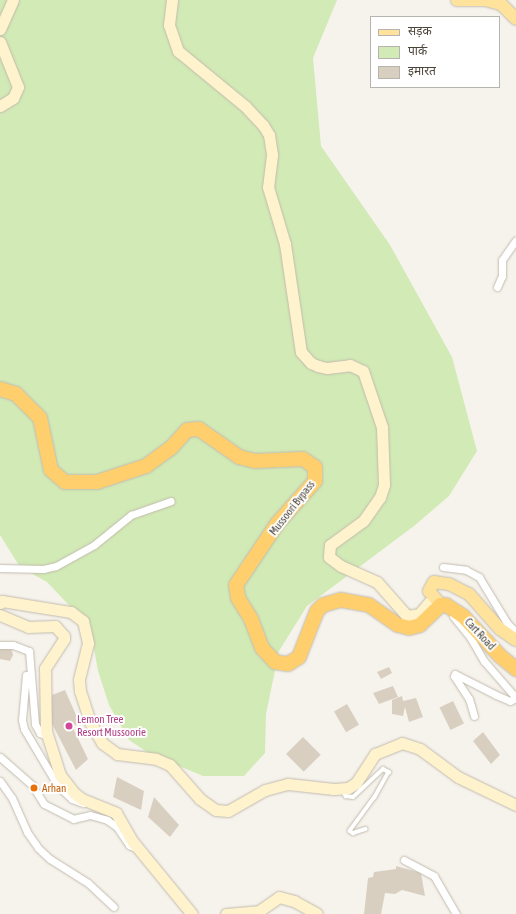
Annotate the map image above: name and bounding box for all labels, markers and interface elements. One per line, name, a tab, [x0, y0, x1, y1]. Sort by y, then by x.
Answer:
legend	[370, 16, 500, 88]
text: सड़क	[408, 24, 432, 38]
text: पार्क	[408, 44, 427, 58]
text: इमारत	[408, 64, 436, 78]
street label: Mussoori Bypass	[267, 478, 317, 538]
street label: Cart Road	[462, 615, 498, 653]
place label: Lemon Tree Resort Mussoorie	[77, 713, 146, 739]
marker: Lemon Tree Resort Mussoorie	[64, 721, 74, 731]
place label: Arhan	[42, 781, 66, 795]
marker: Arhan	[29, 783, 39, 793]

